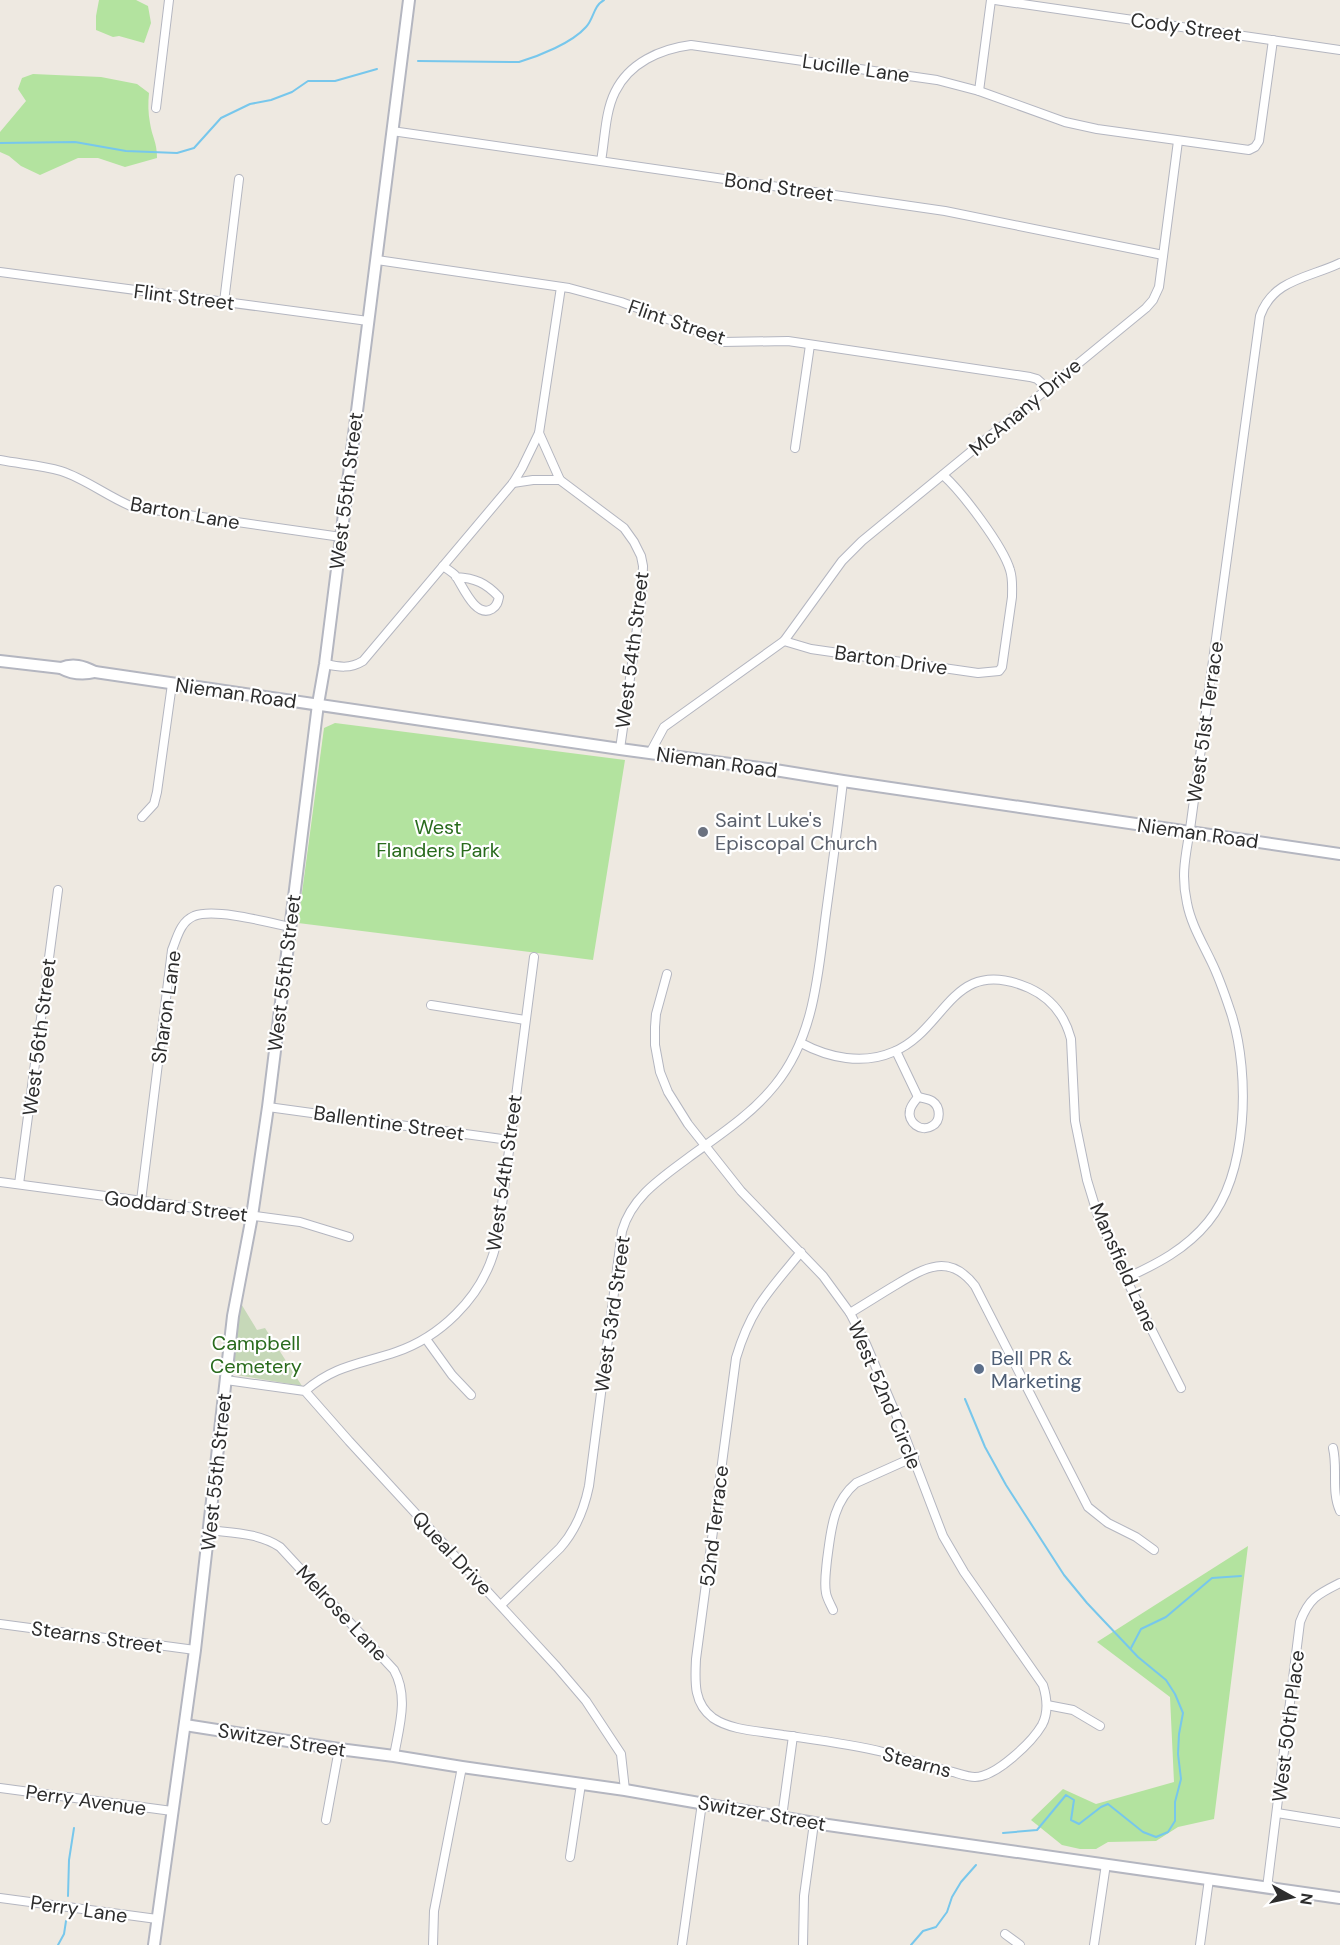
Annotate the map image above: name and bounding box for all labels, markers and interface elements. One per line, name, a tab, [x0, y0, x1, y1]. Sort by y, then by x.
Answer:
street label: Cody Street	[1129, 6, 1243, 48]
street label: Lucille Lane	[801, 48, 911, 88]
street label: Bond Street	[723, 166, 835, 208]
street label: Flint Street	[132, 278, 236, 316]
street label: Flint Street	[625, 293, 729, 351]
street label: McAnany Drive	[963, 352, 1087, 462]
street label: West 55th Street	[323, 411, 369, 571]
street label: Barton Lane	[128, 491, 242, 535]
street label: West 54th Street	[609, 570, 655, 730]
street label: Barton Drive	[833, 639, 949, 681]
street label: West 51st Terrace	[1181, 640, 1229, 804]
street label: Nieman Road	[174, 672, 298, 714]
street label: Nieman Road	[655, 741, 779, 783]
place label: Saint Luke's Episcopal Church	[715, 807, 877, 856]
street label: Nieman Road	[1136, 812, 1260, 854]
park label: West Flanders Park	[376, 814, 500, 863]
marker: Saint Luke's Episcopal Church	[696, 825, 710, 839]
street label: West 55th Street	[261, 893, 307, 1053]
street label: Sharon Lane	[145, 949, 187, 1065]
street label: West 56th Street	[16, 957, 62, 1117]
street label: West 54th Street	[480, 1093, 528, 1253]
street label: Ballentine Street	[312, 1100, 466, 1146]
street label: Goddard Street	[103, 1184, 249, 1228]
street label: Mansfield Lane	[1084, 1198, 1164, 1336]
street label: West 53rd Street	[588, 1234, 636, 1394]
street label: West 52nd Circle	[842, 1317, 928, 1473]
park label: Campbell Cemetery	[210, 1330, 302, 1379]
place label: Bell PR & Marketing	[991, 1345, 1082, 1394]
marker: Bell PR & Marketing	[972, 1362, 986, 1376]
street label: West 55th Street	[195, 1392, 237, 1552]
street label: 52nd Terrace	[694, 1464, 734, 1588]
street label: Queal Drive	[406, 1505, 498, 1601]
street label: Melrose Lane	[291, 1559, 393, 1667]
street label: Stearns Street	[30, 1615, 164, 1659]
street label: West 50th Place	[1266, 1649, 1310, 1803]
street label: Switzer Street	[216, 1717, 348, 1763]
street label: Stearns	[880, 1740, 954, 1784]
street label: Perry Avenue	[24, 1779, 148, 1821]
street label: Switzer Street	[696, 1789, 828, 1837]
north arrow	[1262, 1867, 1322, 1927]
street label: Perry Lane	[29, 1889, 129, 1929]
text: N	[1295, 1892, 1318, 1906]

